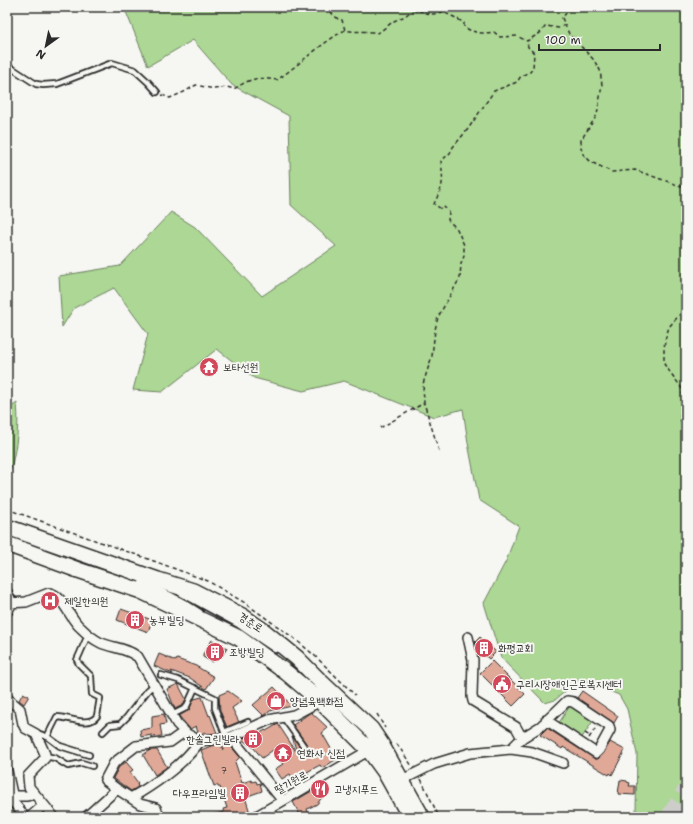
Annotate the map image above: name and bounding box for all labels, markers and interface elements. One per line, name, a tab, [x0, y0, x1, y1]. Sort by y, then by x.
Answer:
north arrow	[26, 26, 66, 66]
scale bar	[539, 26, 660, 52]
text: 100 m	[545, 32, 581, 48]
text: N	[33, 45, 49, 63]
temple icon: 보타선원	[198, 356, 220, 378]
place label: 보타선원	[223, 360, 259, 375]
hospital icon: 제일한의원	[39, 590, 61, 612]
place label: 제일한의원	[64, 594, 108, 609]
building icon: 농부빌딩	[124, 609, 146, 631]
street label: 경춘로	[236, 609, 266, 636]
place label: 농부빌딩	[149, 613, 184, 628]
building icon: 화평교회	[473, 637, 495, 659]
building icon: 조방빌딩	[204, 641, 226, 663]
place label: 화평교회	[498, 641, 533, 656]
place label: 조방빌딩	[229, 645, 264, 660]
public building icon: 구리시장애인근로복지센터	[491, 673, 513, 695]
place label: 구리시장애인근로복지센터	[516, 677, 622, 692]
shop icon: 양념육백화점	[265, 690, 287, 712]
place label: 양념육백화점	[290, 694, 343, 709]
building icon: 한솔그린빌라	[242, 728, 264, 750]
place label: 한솔그린빌라	[186, 732, 239, 747]
temple icon: 연화사 신점	[272, 742, 294, 764]
place label: 연화사 신점	[297, 746, 345, 761]
house number: 7	[221, 765, 227, 777]
street label: 딸기원로	[272, 767, 310, 798]
restaurant icon: 고냉지푸드	[309, 778, 331, 800]
building icon: 다우프라임빌	[229, 782, 251, 804]
place label: 고냉지푸드	[334, 782, 378, 797]
place label: 다우프라임빌	[173, 786, 226, 801]

